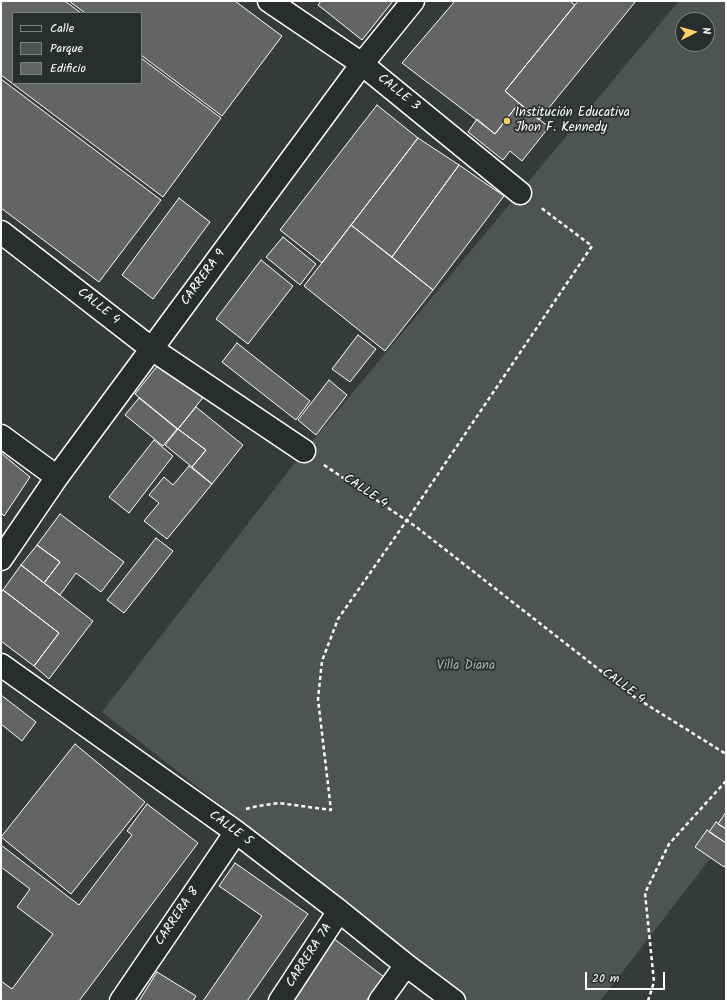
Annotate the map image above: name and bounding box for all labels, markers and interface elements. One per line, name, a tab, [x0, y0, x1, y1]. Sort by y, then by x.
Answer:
legend	[12, 12, 142, 84]
north arrow	[675, 12, 715, 52]
text: Calle	[50, 19, 74, 38]
text: N	[697, 26, 715, 35]
text: Parque	[50, 39, 83, 58]
text: Edificio	[50, 59, 86, 78]
street label: CALLE 3	[374, 71, 422, 115]
place label: Institución Educativa Jhon F. Kennedy	[515, 106, 630, 137]
marker: Institución Educativa Jhon F. Kennedy	[502, 116, 512, 126]
street label: CARRERA 9	[178, 247, 230, 309]
street label: CALLE 4	[74, 286, 122, 328]
street label: CALLE 4	[340, 472, 390, 512]
park label: Villa Diana	[437, 659, 495, 675]
street label: CALLE 4	[598, 666, 648, 708]
street label: CALLE 5	[205, 808, 255, 850]
street label: CARRERA 8	[153, 885, 203, 949]
street label: CARRERA 7A	[284, 921, 336, 991]
scale bar	[587, 964, 667, 990]
text: 20 m	[592, 969, 619, 988]

